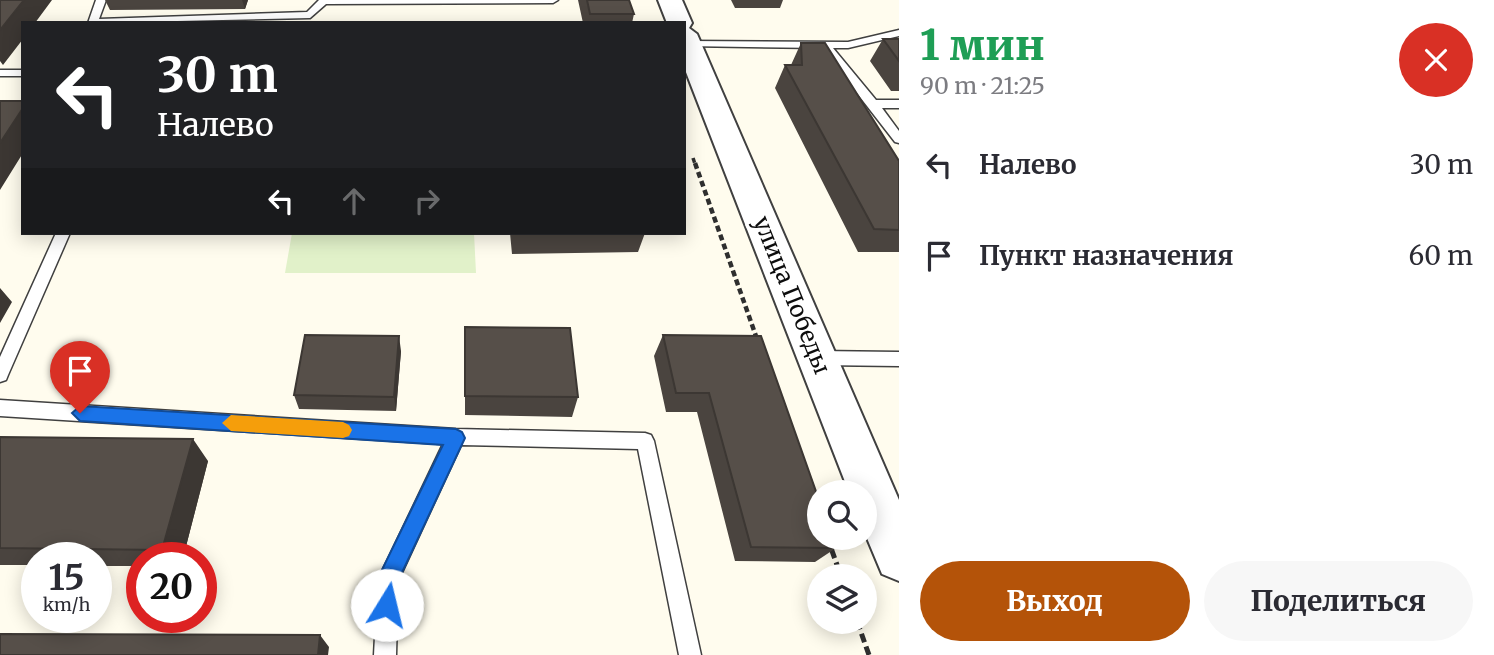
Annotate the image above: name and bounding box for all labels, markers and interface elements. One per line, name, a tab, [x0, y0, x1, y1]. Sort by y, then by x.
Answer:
text: 1 мин	[920, 19, 1045, 71]
button: close	[1399, 23, 1473, 97]
text: 30 m	[157, 44, 278, 105]
icon: left	[42, 49, 133, 140]
text: 90 m · 21:25	[920, 71, 1045, 100]
text: Налево	[157, 105, 274, 145]
icon: left	[920, 146, 958, 184]
text: Налево	[979, 148, 1077, 181]
text: 30 m	[1410, 148, 1473, 181]
icon: left	[262, 182, 300, 220]
icon: ahead	[335, 182, 373, 220]
icon: right	[408, 182, 446, 220]
street label: улица Победы	[748, 212, 837, 378]
icon: arrive	[920, 237, 958, 275]
text: Пункт назначения	[979, 239, 1233, 272]
text: 60 m	[1409, 239, 1473, 272]
pin	[50, 341, 110, 413]
icon: arrive	[61, 352, 99, 390]
map controls	[807, 480, 877, 634]
button: search	[807, 480, 877, 550]
speed limit sign: 20	[126, 542, 217, 633]
text: 15	[49, 556, 84, 600]
button: Выход	[920, 561, 1190, 641]
button: Поделиться	[1204, 561, 1473, 641]
button: layers	[807, 564, 877, 634]
position arrow	[350, 568, 424, 642]
text: km/h	[43, 593, 90, 616]

